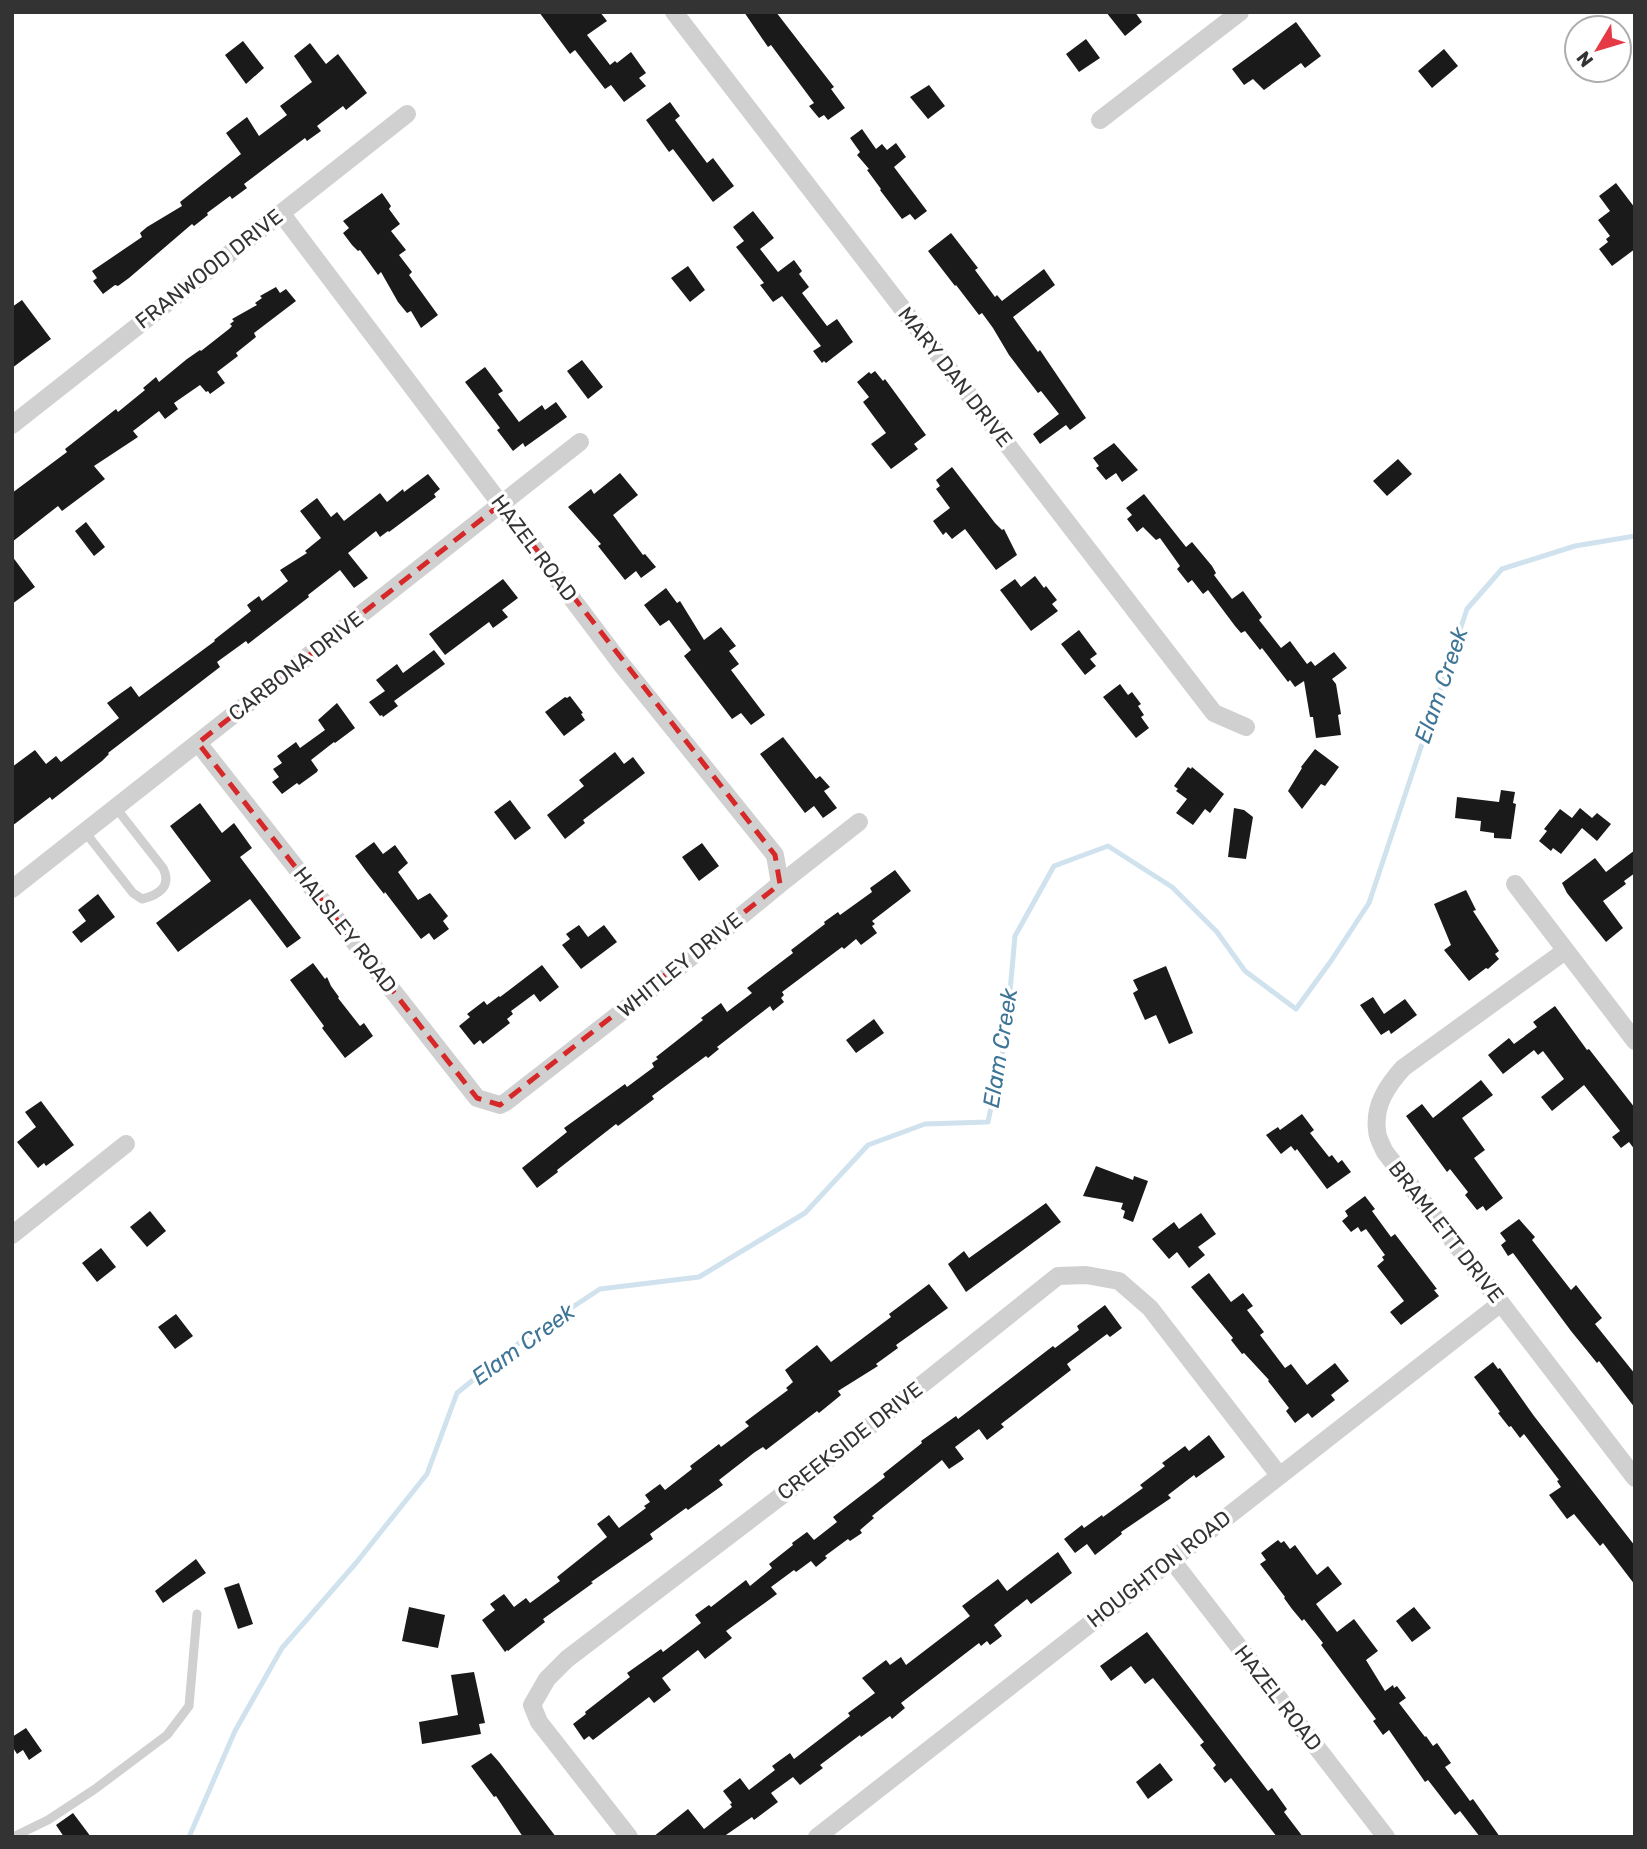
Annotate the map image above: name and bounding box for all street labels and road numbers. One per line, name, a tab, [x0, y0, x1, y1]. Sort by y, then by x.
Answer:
street label: FRANWOOD DRIVE	[130, 203, 287, 334]
street label: MARY DAN DRIVE	[893, 302, 1018, 452]
street label: HAZEL ROAD	[486, 489, 583, 606]
street label: CARBONA DRIVE	[224, 605, 368, 726]
street label: HALSLEY ROAD	[288, 862, 402, 998]
street label: WHITLEY DRIVE	[612, 907, 747, 1022]
street label: BRAMLETT DRIVE	[1383, 1156, 1509, 1307]
street label: CREEKSIDE DRIVE	[772, 1376, 927, 1505]
street label: HOUGHTON ROAD	[1082, 1505, 1235, 1632]
street label: HAZEL ROAD	[1229, 1640, 1327, 1755]

